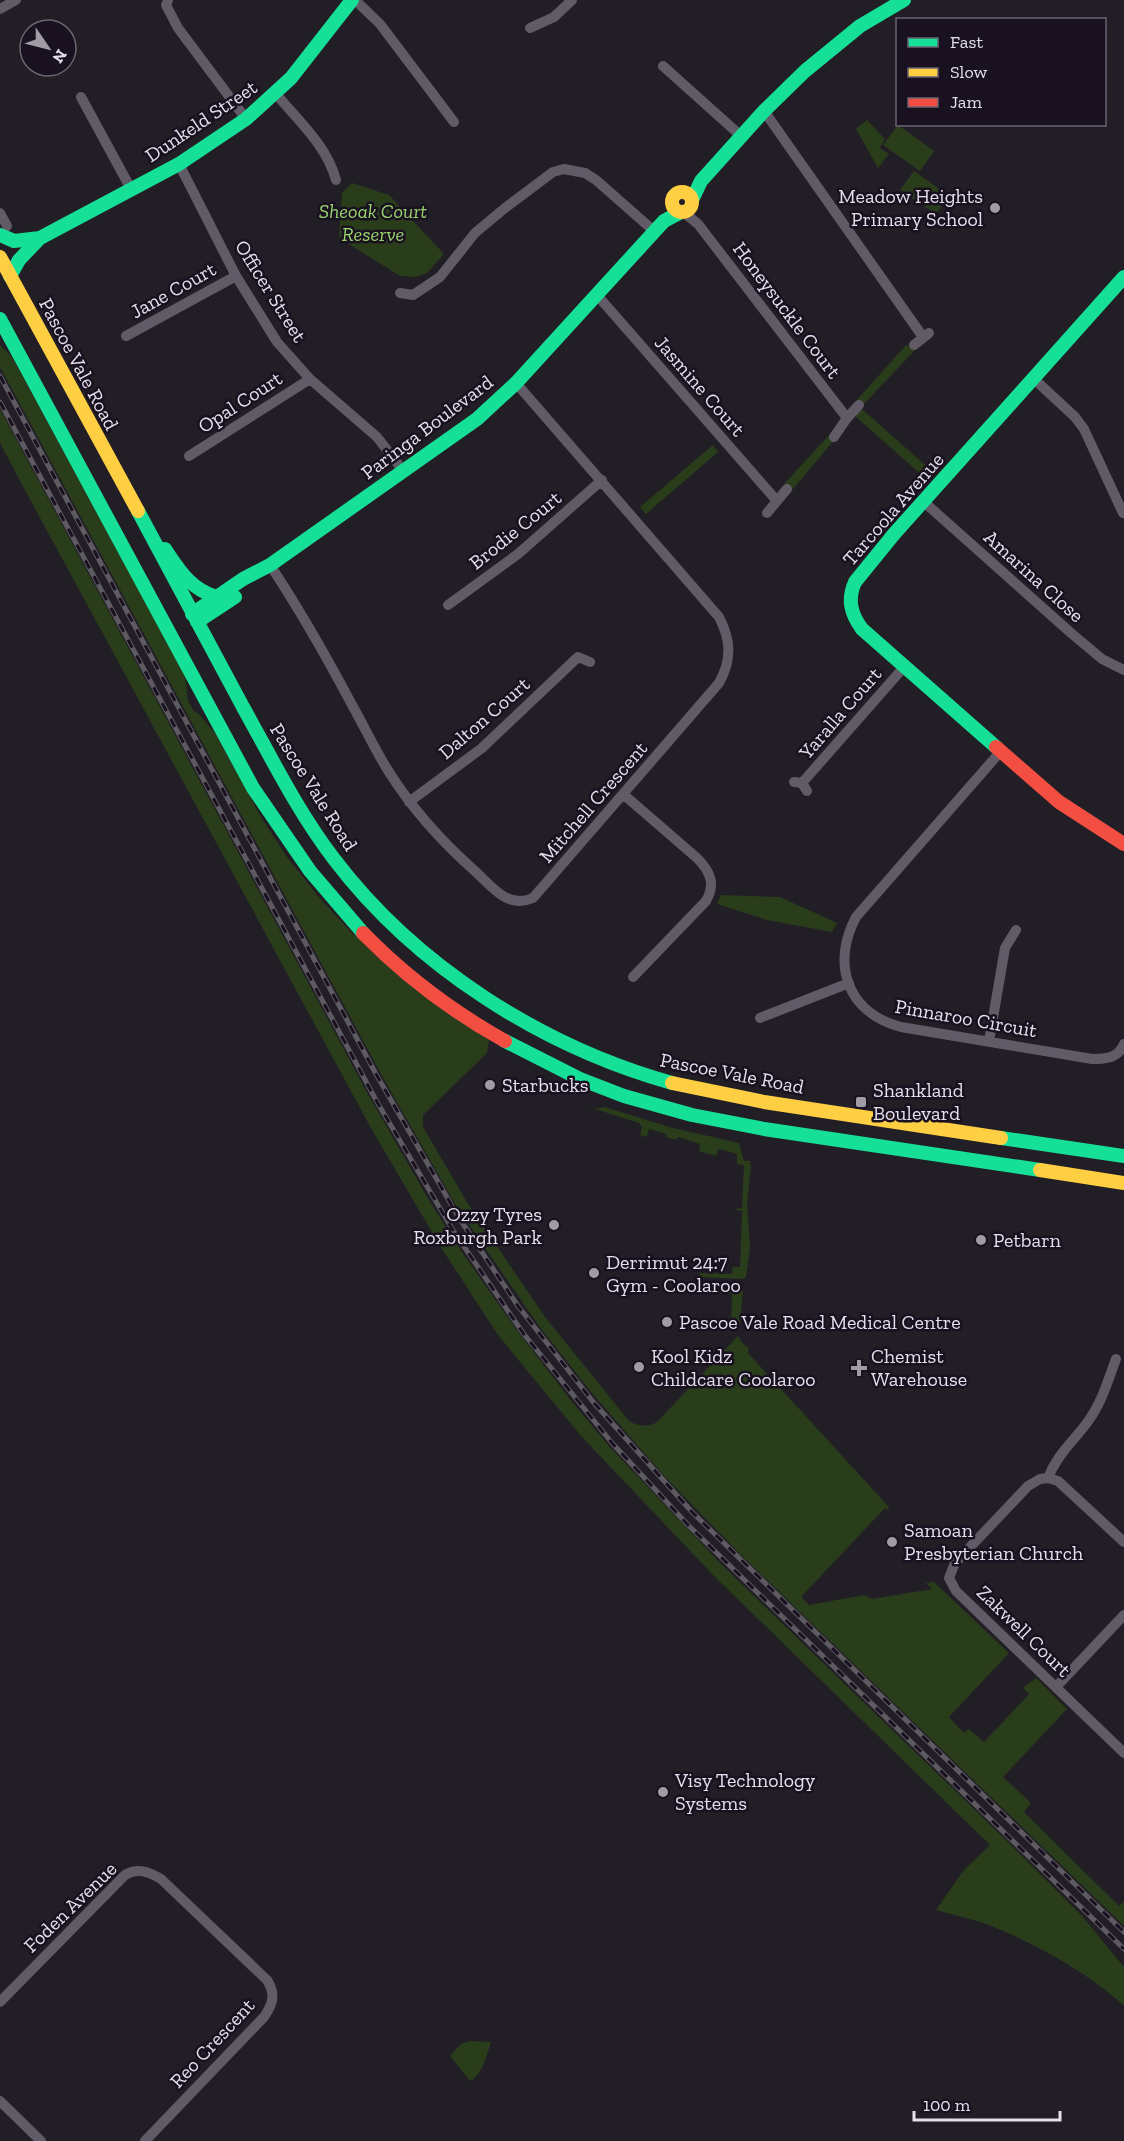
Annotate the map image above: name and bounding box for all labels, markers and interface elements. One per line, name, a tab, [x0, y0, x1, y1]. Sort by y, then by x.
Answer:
north arrow	[18, 18, 78, 78]
legend	[896, 18, 1106, 126]
text: Fast	[950, 31, 983, 53]
text: N	[49, 46, 71, 67]
text: Slow	[950, 61, 987, 83]
street label: Dunkeld Street	[140, 74, 262, 167]
text: Jam	[950, 91, 982, 113]
place label: Meadow Heights Primary School	[838, 184, 983, 231]
park label: Sheoak Court Reserve	[319, 199, 427, 246]
marker: Meadow Heights Primary School	[988, 201, 1002, 215]
street label: Officer Street	[230, 236, 312, 347]
street label: Honeysuckle Court	[728, 237, 846, 383]
street label: Jane Court	[126, 256, 220, 323]
street label: Pascoe Vale Road	[34, 294, 124, 434]
street label: Jasmine Court	[650, 331, 751, 442]
street label: Opal Court	[193, 366, 287, 438]
street label: Paringa Boulevard	[356, 370, 498, 484]
street label: Tarcoola Avenue	[837, 448, 949, 570]
street label: Brodie Court	[464, 485, 566, 574]
street label: Amarina Close	[979, 525, 1089, 627]
street label: Yaralla Court	[793, 662, 887, 765]
street label: Dalton Court	[434, 672, 535, 764]
street label: Pascoe Vale Road	[265, 719, 363, 855]
street label: Mitchell Crescent	[534, 736, 653, 867]
street label: Pinnaroo Circuit	[893, 994, 1039, 1042]
street label: Pascoe Vale Road	[658, 1047, 806, 1099]
place label: Starbucks	[502, 1073, 588, 1097]
marker: Starbucks	[483, 1078, 497, 1092]
place label: Shankland Boulevard	[873, 1078, 964, 1125]
marker: Shankland Boulevard	[854, 1095, 868, 1109]
place label: Ozzy Tyres Roxburgh Park	[413, 1202, 543, 1249]
marker: Ozzy Tyres Roxburgh Park	[547, 1218, 561, 1232]
place label: Petbarn	[993, 1228, 1062, 1252]
marker: Petbarn	[974, 1233, 988, 1247]
place label: Derrimut 24:7 Gym - Coolaroo	[606, 1250, 741, 1297]
marker: Derrimut 24:7 Gym - Coolaroo	[587, 1266, 601, 1280]
place label: Pascoe Vale Road Medical Centre	[679, 1310, 961, 1334]
marker: Pascoe Vale Road Medical Centre	[660, 1315, 674, 1329]
place label: Kool Kidz Childcare Coolaroo	[651, 1344, 816, 1391]
place label: Chemist Warehouse	[871, 1344, 967, 1391]
marker: Kool Kidz Childcare Coolaroo	[632, 1360, 646, 1374]
marker: Chemist Warehouse	[852, 1361, 866, 1375]
place label: Samoan Presbyterian Church	[904, 1518, 1084, 1565]
marker: Samoan Presbyterian Church	[885, 1535, 899, 1549]
street label: Zakwell Court	[972, 1580, 1076, 1682]
place label: Visy Technology Systems	[674, 1768, 816, 1815]
marker: Visy Technology Systems	[656, 1785, 670, 1799]
street label: Foden Avenue	[18, 1857, 122, 1957]
street label: Reo Crescent	[165, 1993, 260, 2093]
scale bar	[914, 2084, 1060, 2122]
text: 100 m	[923, 2094, 971, 2116]

